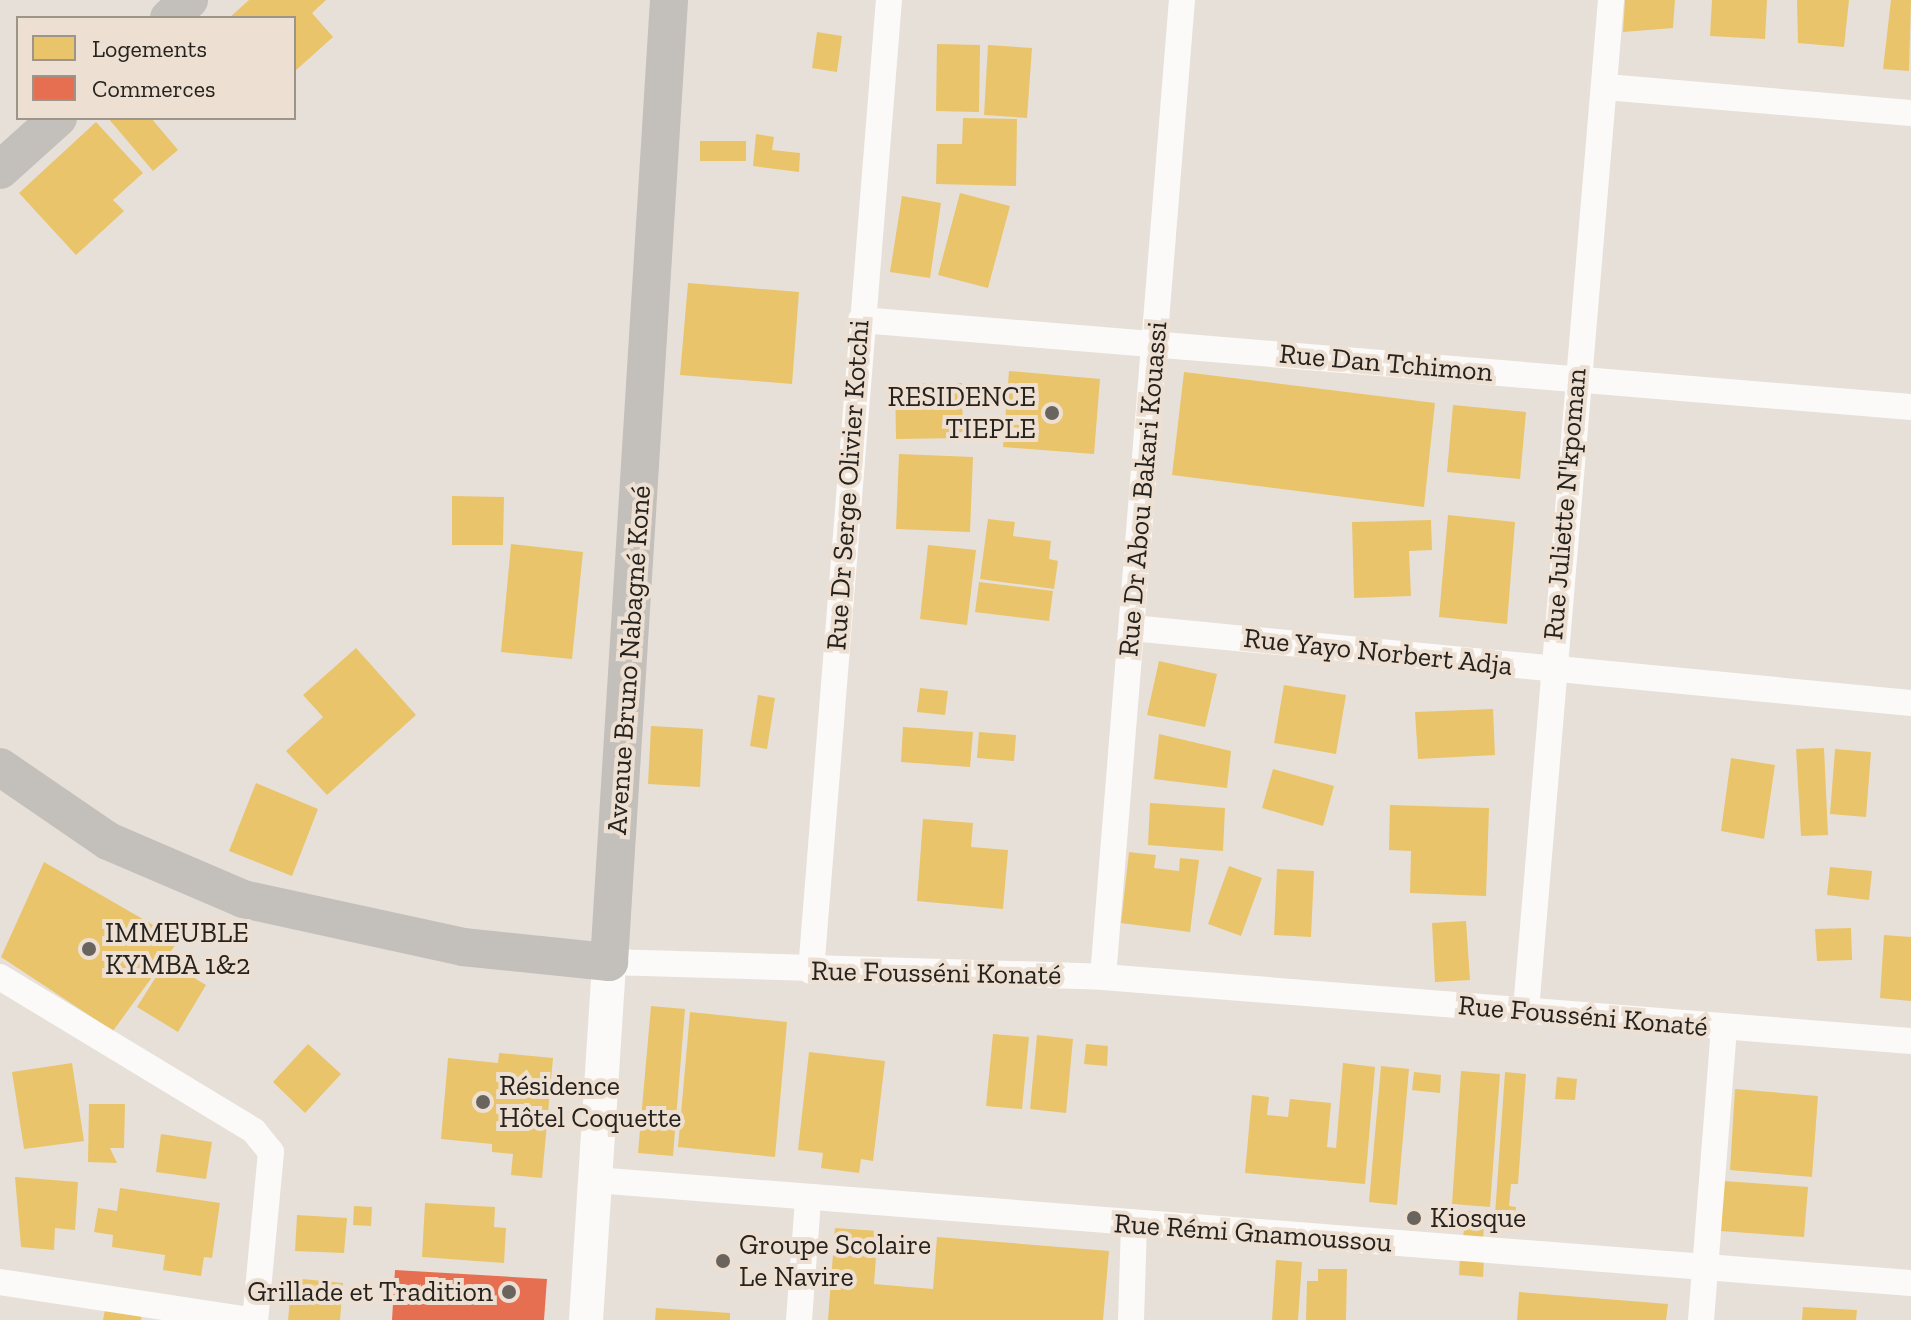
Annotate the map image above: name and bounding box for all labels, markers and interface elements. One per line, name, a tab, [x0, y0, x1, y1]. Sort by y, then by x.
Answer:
legend	[16, 16, 296, 120]
text: Logements	[92, 34, 207, 63]
text: Commerces	[92, 74, 215, 103]
street label: Rue Dr Serge Olivier Kotchi	[820, 318, 876, 652]
street label: Rue Dr Abou Bakari Kouassi	[1112, 319, 1174, 659]
street label: Rue Dan Tchimon	[1278, 337, 1494, 389]
street label: Rue Juliette N'kpoman	[1536, 366, 1594, 642]
place label: RESIDENCE TIEPLE	[888, 380, 1036, 446]
marker: RESIDENCE TIEPLE	[1043, 404, 1061, 422]
street label: Avenue Bruno Nabagné Koné	[600, 484, 658, 836]
street label: Rue Yayo Norbert Adja	[1241, 621, 1515, 683]
place label: IMMEUBLE KYMBA 1&2	[105, 916, 251, 982]
marker: IMMEUBLE KYMBA 1&2	[80, 940, 98, 958]
street label: Rue Fousséni Konaté	[810, 954, 1062, 992]
street label: Rue Fousséni Konaté	[1457, 988, 1709, 1044]
place label: Résidence Hôtel Coquette	[499, 1069, 681, 1135]
marker: Résidence Hôtel Coquette	[474, 1093, 492, 1111]
place label: Kiosque	[1430, 1201, 1526, 1235]
street label: Rue Rémi Gnamoussou	[1113, 1207, 1393, 1259]
marker: Kiosque	[1405, 1209, 1423, 1227]
place label: Groupe Scolaire Le Navire	[739, 1228, 931, 1294]
marker: Groupe Scolaire Le Navire	[714, 1252, 732, 1270]
place label: Grillade et Tradition	[247, 1275, 493, 1309]
marker: Grillade et Tradition	[500, 1283, 518, 1301]

